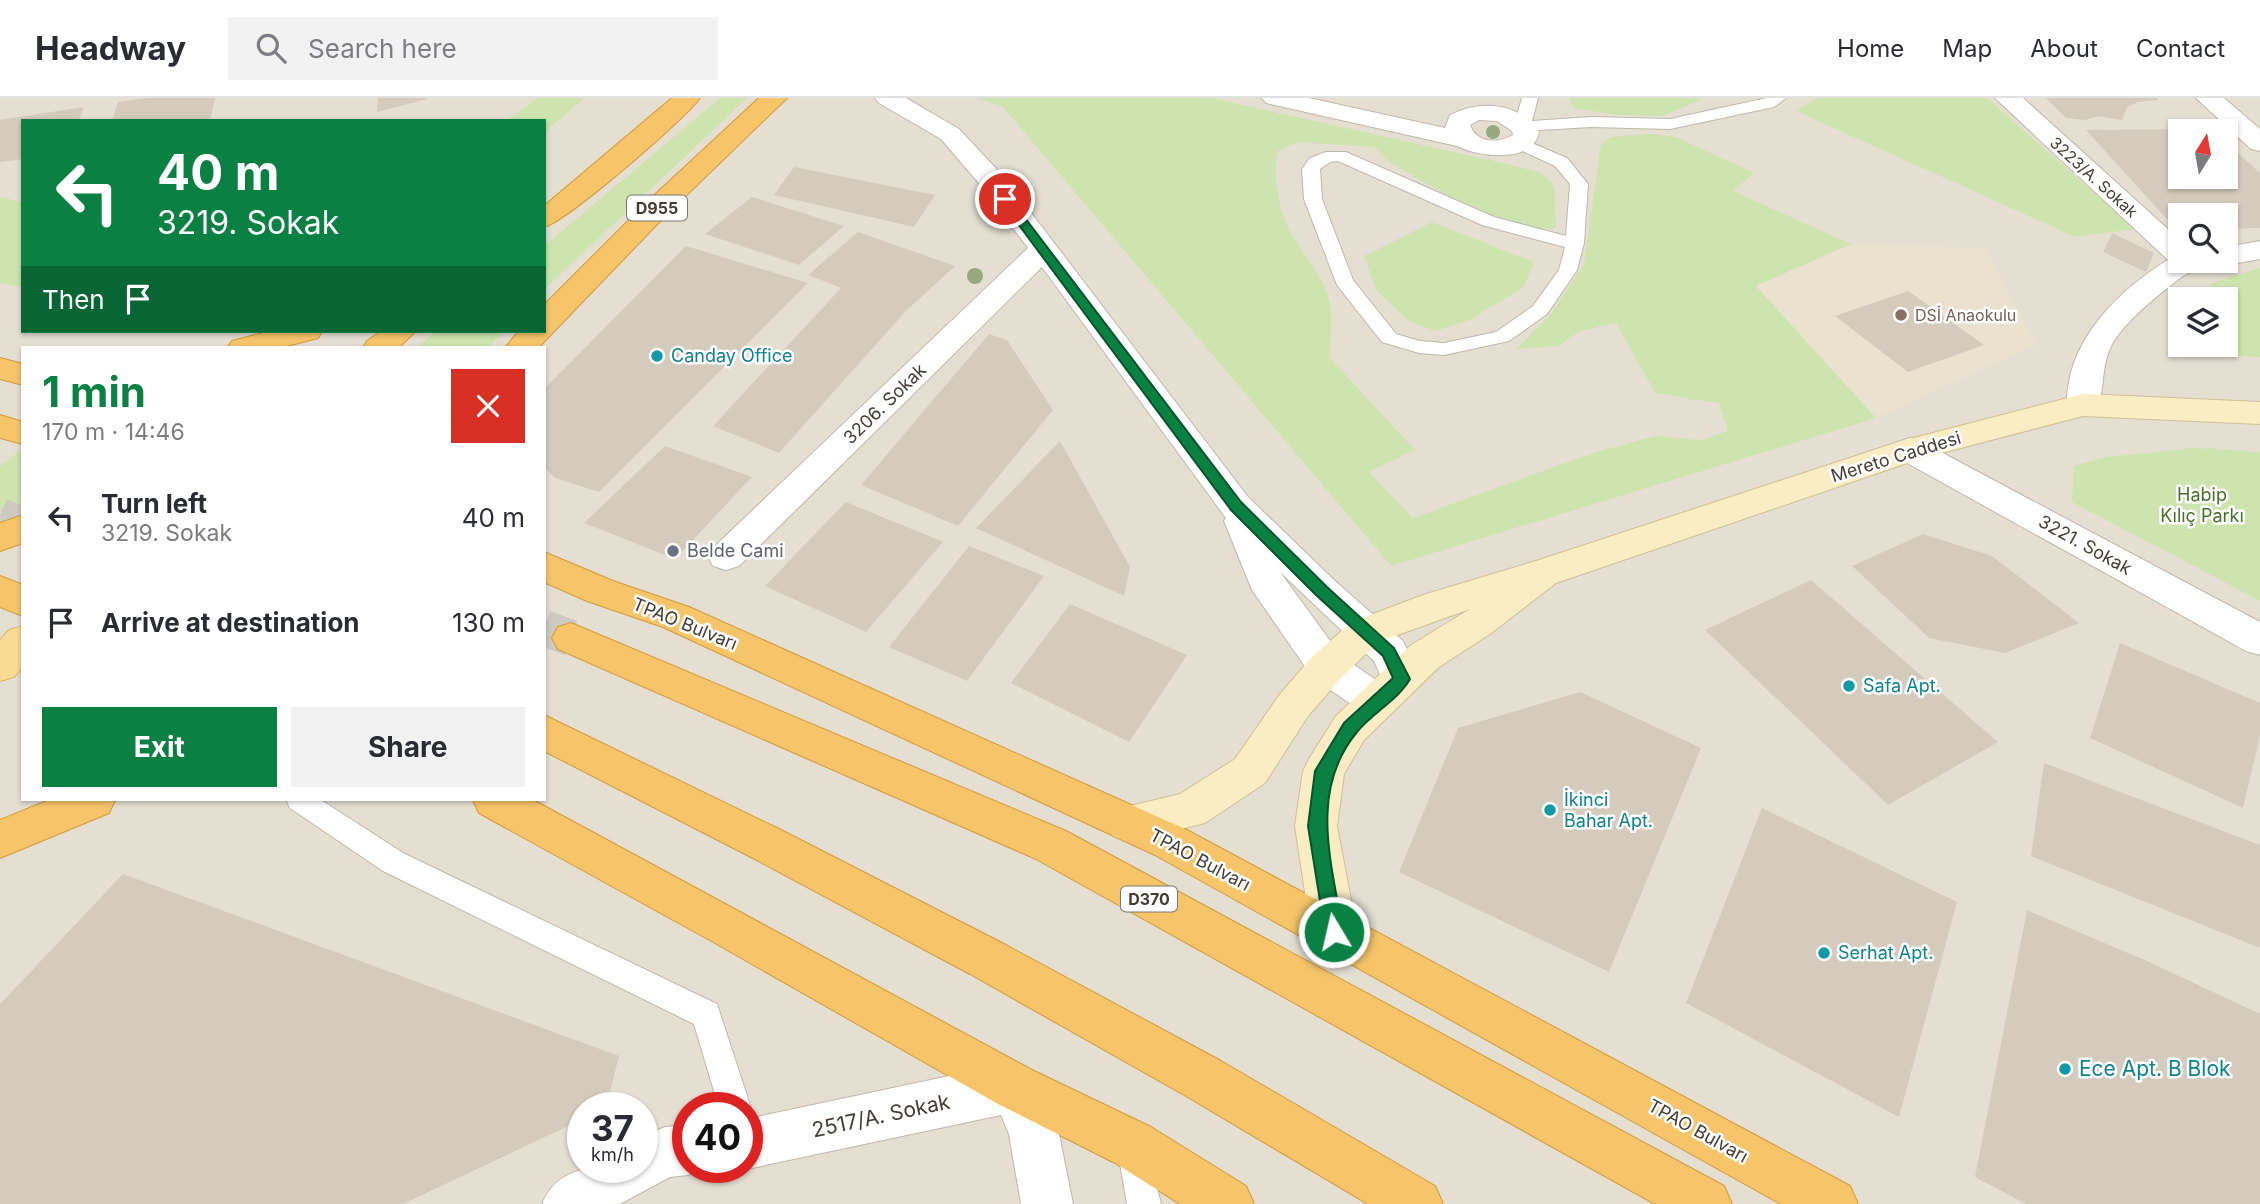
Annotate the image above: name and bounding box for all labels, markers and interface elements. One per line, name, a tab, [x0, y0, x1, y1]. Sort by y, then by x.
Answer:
search box	[228, 17, 718, 80]
text: Headway	[35, 28, 186, 68]
icon: search	[252, 29, 290, 67]
text: Search here	[308, 33, 457, 64]
text: Home	[1837, 34, 1904, 63]
text: Map	[1942, 34, 1992, 63]
text: About	[2030, 34, 2098, 63]
text: Contact	[2136, 34, 2225, 63]
north arrow	[2168, 119, 2238, 189]
map controls	[2168, 119, 2238, 357]
street label: 3223/A. Sokak	[2046, 132, 2142, 222]
text: 40 m	[157, 143, 280, 202]
icon: left	[42, 147, 133, 238]
pin	[975, 169, 1035, 229]
icon: arrive	[986, 180, 1024, 218]
road number: D955	[627, 195, 687, 220]
text: 3219. Sokak	[157, 203, 339, 242]
button: search	[2168, 203, 2238, 273]
icon: arrive	[119, 280, 157, 318]
text: Then	[42, 284, 105, 315]
button: layers	[2168, 287, 2238, 357]
place label: DSİ Anaokulu	[1915, 305, 2016, 325]
marker: DSİ Anaokulu	[1893, 307, 1909, 323]
place label: Canday Office	[671, 345, 792, 366]
marker: Canday Office	[649, 348, 665, 364]
street label: 3206. Sokak	[839, 359, 930, 448]
text: 1 min	[42, 366, 146, 417]
button: close	[451, 369, 525, 443]
text: 170 m · 14:46	[42, 418, 185, 446]
street label: Mereto Caddesi	[1828, 427, 1963, 486]
park label: Habip Kılıç Parkı	[2160, 484, 2244, 526]
text: Turn left	[101, 488, 207, 519]
icon: left	[42, 499, 80, 537]
text: 40 m	[462, 502, 525, 533]
street label: 3221. Sokak	[2035, 510, 2135, 579]
text: 3219. Sokak	[101, 519, 232, 547]
place label: Belde Cami	[687, 540, 784, 561]
marker: Belde Cami	[665, 543, 681, 559]
street label: TPAO Bulvarı	[630, 593, 741, 654]
icon: arrive	[42, 604, 80, 642]
text: Arrive at destination	[101, 607, 360, 638]
text: 130 m	[452, 607, 525, 638]
place label: Safa Apt.	[1863, 675, 1941, 696]
marker: Safa Apt.	[1841, 678, 1857, 694]
button: Exit	[42, 707, 277, 787]
button: Share	[291, 707, 525, 787]
place label: İkinci Bahar Apt.	[1564, 788, 1653, 831]
marker: İkinci Bahar Apt.	[1542, 802, 1558, 818]
street label: TPAO Bulvarı	[1146, 824, 1254, 895]
road number: D370	[1121, 886, 1177, 912]
position arrow	[1297, 895, 1371, 969]
place label: Serhat Apt.	[1838, 942, 1933, 963]
marker: Serhat Apt.	[1816, 945, 1832, 961]
place label: Ece Apt. B Blok	[2079, 1056, 2231, 1081]
marker: Ece Apt. B Blok	[2057, 1061, 2073, 1077]
street label: 2517/A. Sokak	[810, 1089, 953, 1142]
speed limit sign: 40	[672, 1092, 763, 1183]
street label: TPAO Bulvarı	[1645, 1095, 1752, 1167]
text: 37	[591, 1107, 634, 1149]
text: km/h	[591, 1144, 634, 1165]

